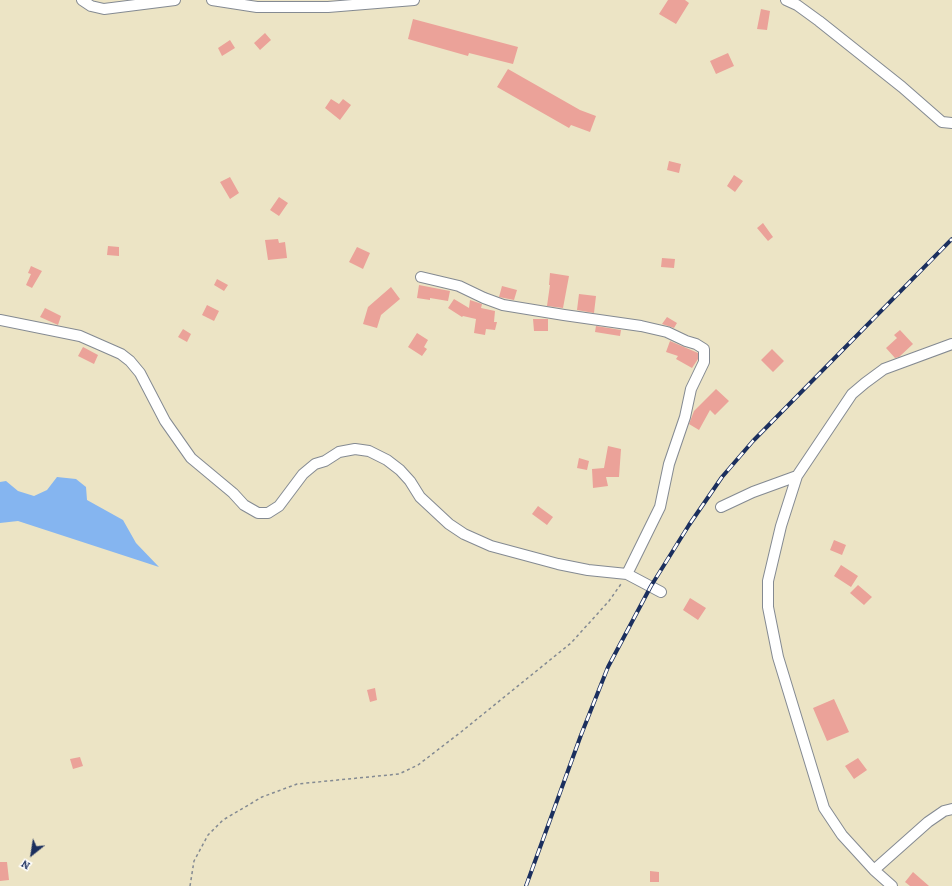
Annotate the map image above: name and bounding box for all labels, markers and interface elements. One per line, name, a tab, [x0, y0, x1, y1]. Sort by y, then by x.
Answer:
north arrow	[12, 834, 52, 874]
text: N	[19, 856, 33, 873]

